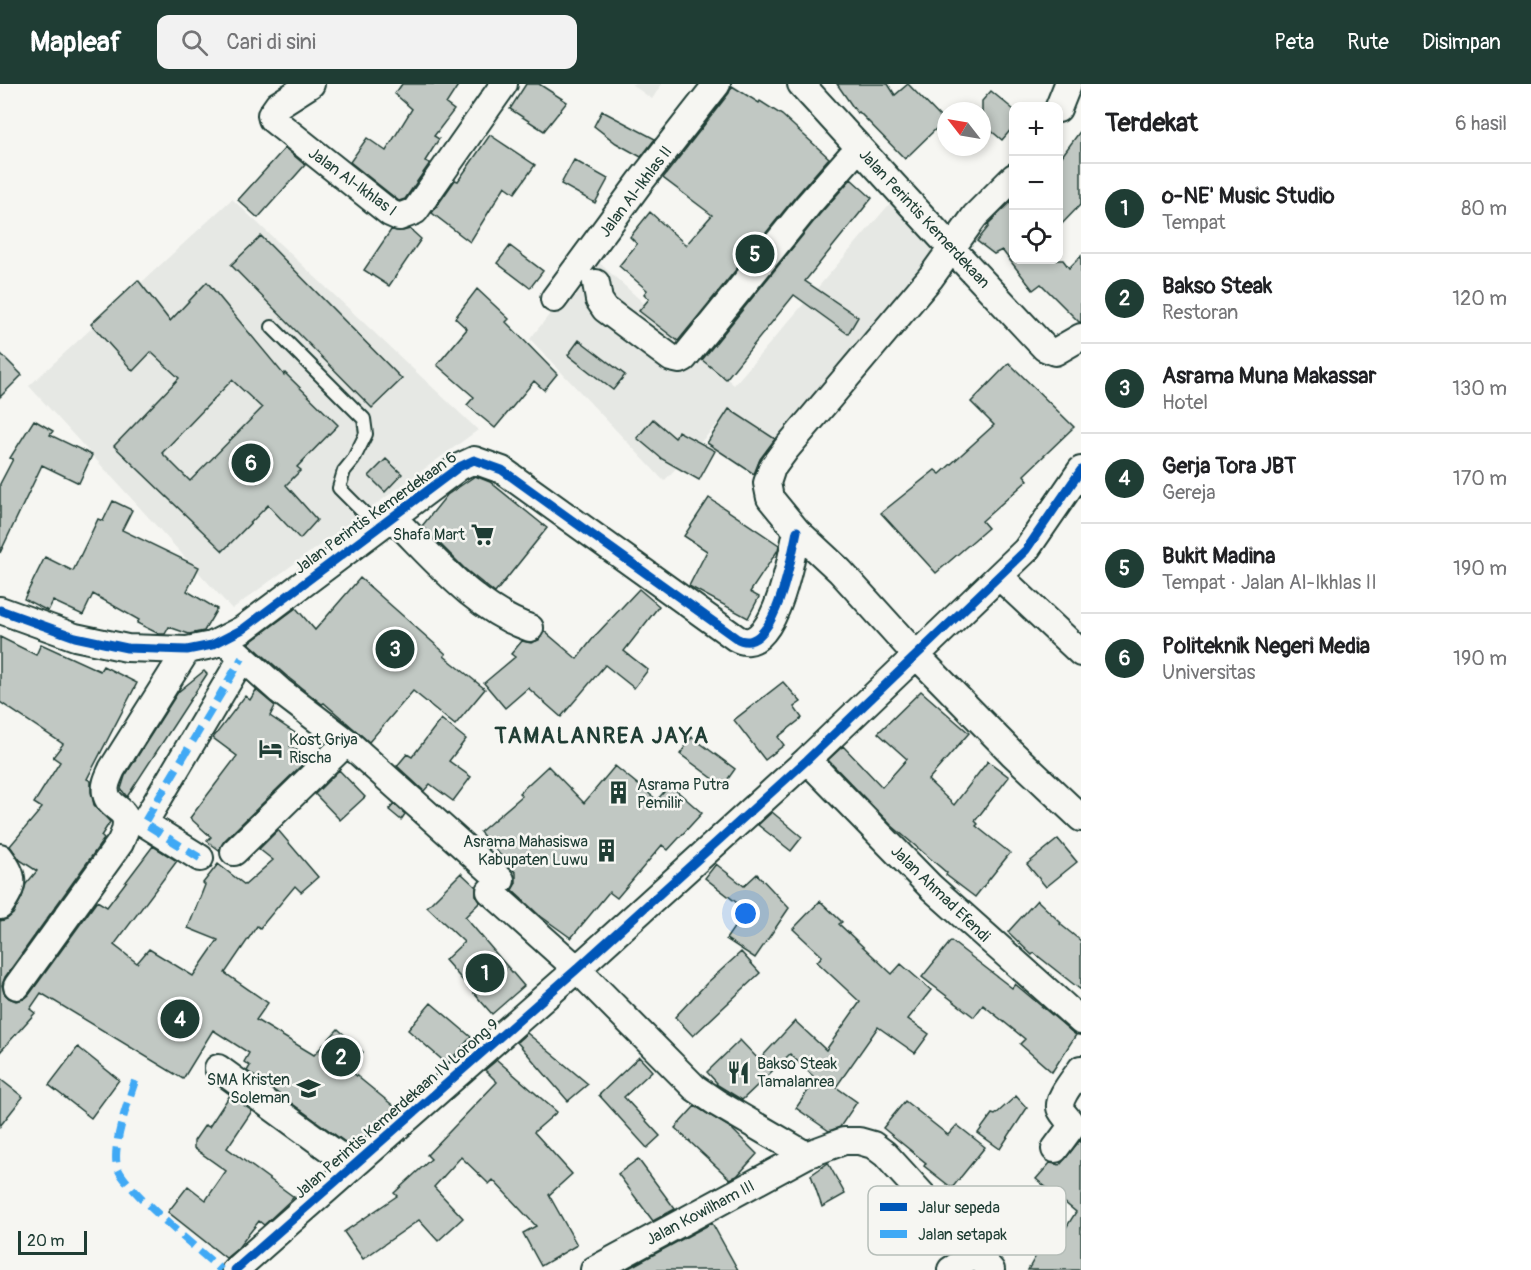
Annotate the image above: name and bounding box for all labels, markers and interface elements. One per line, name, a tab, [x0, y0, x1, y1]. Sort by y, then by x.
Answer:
search box	[157, 15, 577, 69]
text: Mapleaf	[30, 25, 121, 60]
icon: search	[178, 26, 211, 59]
text: Cari di sini	[226, 28, 316, 56]
text: Peta	[1274, 29, 1314, 56]
text: Rute	[1347, 29, 1389, 56]
text: Disimpan	[1422, 29, 1501, 56]
north arrow	[937, 102, 991, 156]
map controls	[1009, 102, 1063, 264]
button: +	[1009, 102, 1063, 156]
text: Terdekat	[1105, 107, 1198, 139]
text: 6 hasil	[1455, 111, 1507, 136]
street label: Jalan Al-Ikhlas II	[595, 142, 677, 241]
street label: Jalan Al-Ikhlas I	[304, 143, 401, 221]
street label: Jalan Perintis Kemerdekaan	[854, 145, 994, 293]
button: −	[1009, 156, 1063, 210]
text: o-NE' Music Studio	[1162, 182, 1335, 210]
text: 1	[1121, 196, 1128, 221]
text: 80 m	[1461, 196, 1507, 221]
button: locate	[1009, 210, 1063, 264]
text: Tempat	[1162, 210, 1226, 235]
pin: 5	[736, 232, 774, 276]
text: Bakso Steak	[1162, 272, 1272, 300]
text: 2	[1119, 286, 1130, 311]
text: 120 m	[1452, 286, 1507, 311]
text: Restoran	[1162, 300, 1238, 325]
text: Asrama Muna Makassar	[1162, 362, 1376, 390]
text: 3	[1119, 376, 1130, 401]
text: 130 m	[1452, 376, 1507, 401]
text: Hotel	[1162, 390, 1208, 415]
pin: 6	[232, 440, 270, 485]
street label: Jalan Perintis Kemerdekaan 6	[290, 447, 461, 579]
text: Gerja Tora JBT	[1162, 452, 1296, 480]
text: 4	[1119, 466, 1130, 491]
text: 170 m	[1453, 466, 1507, 491]
text: Gereja	[1162, 480, 1216, 505]
supermarket icon: Shafa Mart	[470, 521, 496, 547]
place label: Shafa Mart	[393, 525, 466, 545]
text: Bukit Madina	[1162, 542, 1275, 570]
text: 5	[1119, 556, 1130, 581]
text: 190 m	[1453, 556, 1507, 581]
text: Tempat · Jalan Al-Ikhlas II	[1162, 570, 1377, 595]
pin: 3	[376, 626, 414, 672]
text: Politeknik Negeri Media	[1162, 632, 1370, 660]
text: 6	[1119, 646, 1130, 671]
text: 190 m	[1453, 646, 1507, 671]
text: Universitas	[1162, 660, 1256, 685]
district label: TAMALANREA JAYA	[493, 722, 710, 750]
place label: Kost Griya Rischa	[289, 730, 358, 768]
hotel icon: Kost Griya Rischa	[258, 735, 284, 761]
place label: Asrama Putra Pemilir	[637, 775, 729, 813]
building icon: Asrama Putra Pemilir	[606, 780, 632, 806]
place label: Asrama Mahasiswa Kabupaten Luwu	[463, 832, 588, 870]
building icon: Asrama Mahasiswa Kabupaten Luwu	[593, 837, 619, 863]
street label: Jalan Ahmad Efendi	[886, 841, 994, 946]
your location	[731, 899, 760, 928]
pin: 1	[466, 950, 504, 996]
pin: 4	[160, 996, 200, 1042]
street label: Jalan Perintis Kemerdekaan IV Lorong 9	[290, 1014, 503, 1203]
pin: 2	[322, 1034, 360, 1080]
place label: Bakso Steak Tamalanrea	[757, 1054, 837, 1092]
restaurant icon: Bakso Steak Tamalanrea	[726, 1059, 752, 1085]
place label: SMA Kristen Soleman	[207, 1070, 290, 1108]
school or university icon: SMA Kristen Soleman	[295, 1075, 321, 1101]
street label: Jalan Kowilham III	[643, 1176, 758, 1250]
legend	[868, 1186, 1066, 1255]
text: Jalur sepeda	[918, 1198, 1000, 1218]
text: Jalan setapak	[918, 1225, 1007, 1245]
scale bar	[18, 1228, 87, 1256]
text: 20 m	[27, 1231, 65, 1251]

